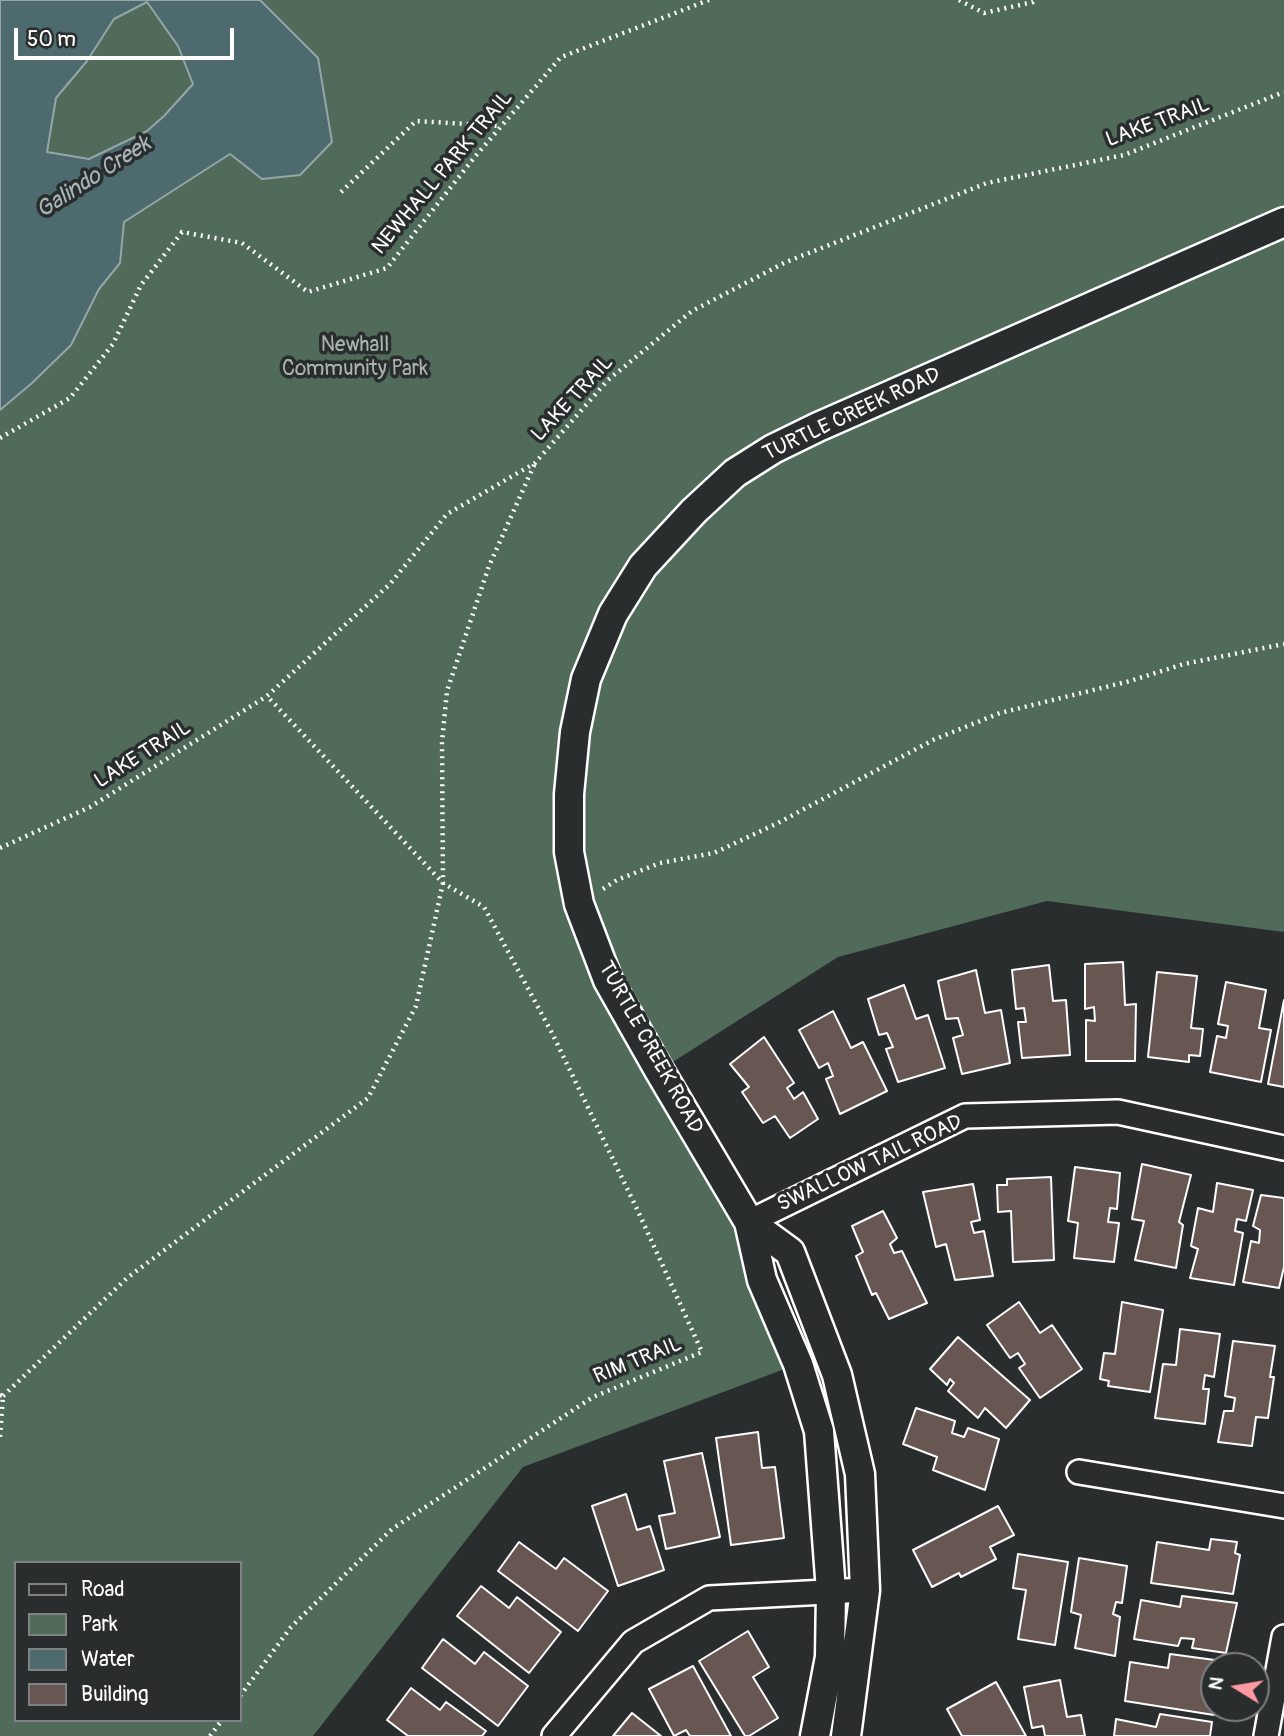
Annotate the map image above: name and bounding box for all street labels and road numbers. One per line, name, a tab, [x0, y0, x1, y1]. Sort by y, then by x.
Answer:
street label: NEWHALL PARK TRAIL	[367, 86, 519, 260]
street label: LAKE TRAIL	[1103, 93, 1213, 153]
street label: LAKE TRAIL	[527, 351, 619, 447]
street label: TURTLE CREEK ROAD	[759, 363, 945, 467]
street label: LAKE TRAIL	[90, 715, 196, 795]
street label: TURTLE CREEK ROAD	[592, 957, 708, 1139]
street label: SWALLOW TAIL ROAD	[773, 1110, 967, 1218]
street label: RIM TRAIL	[590, 1332, 686, 1390]

